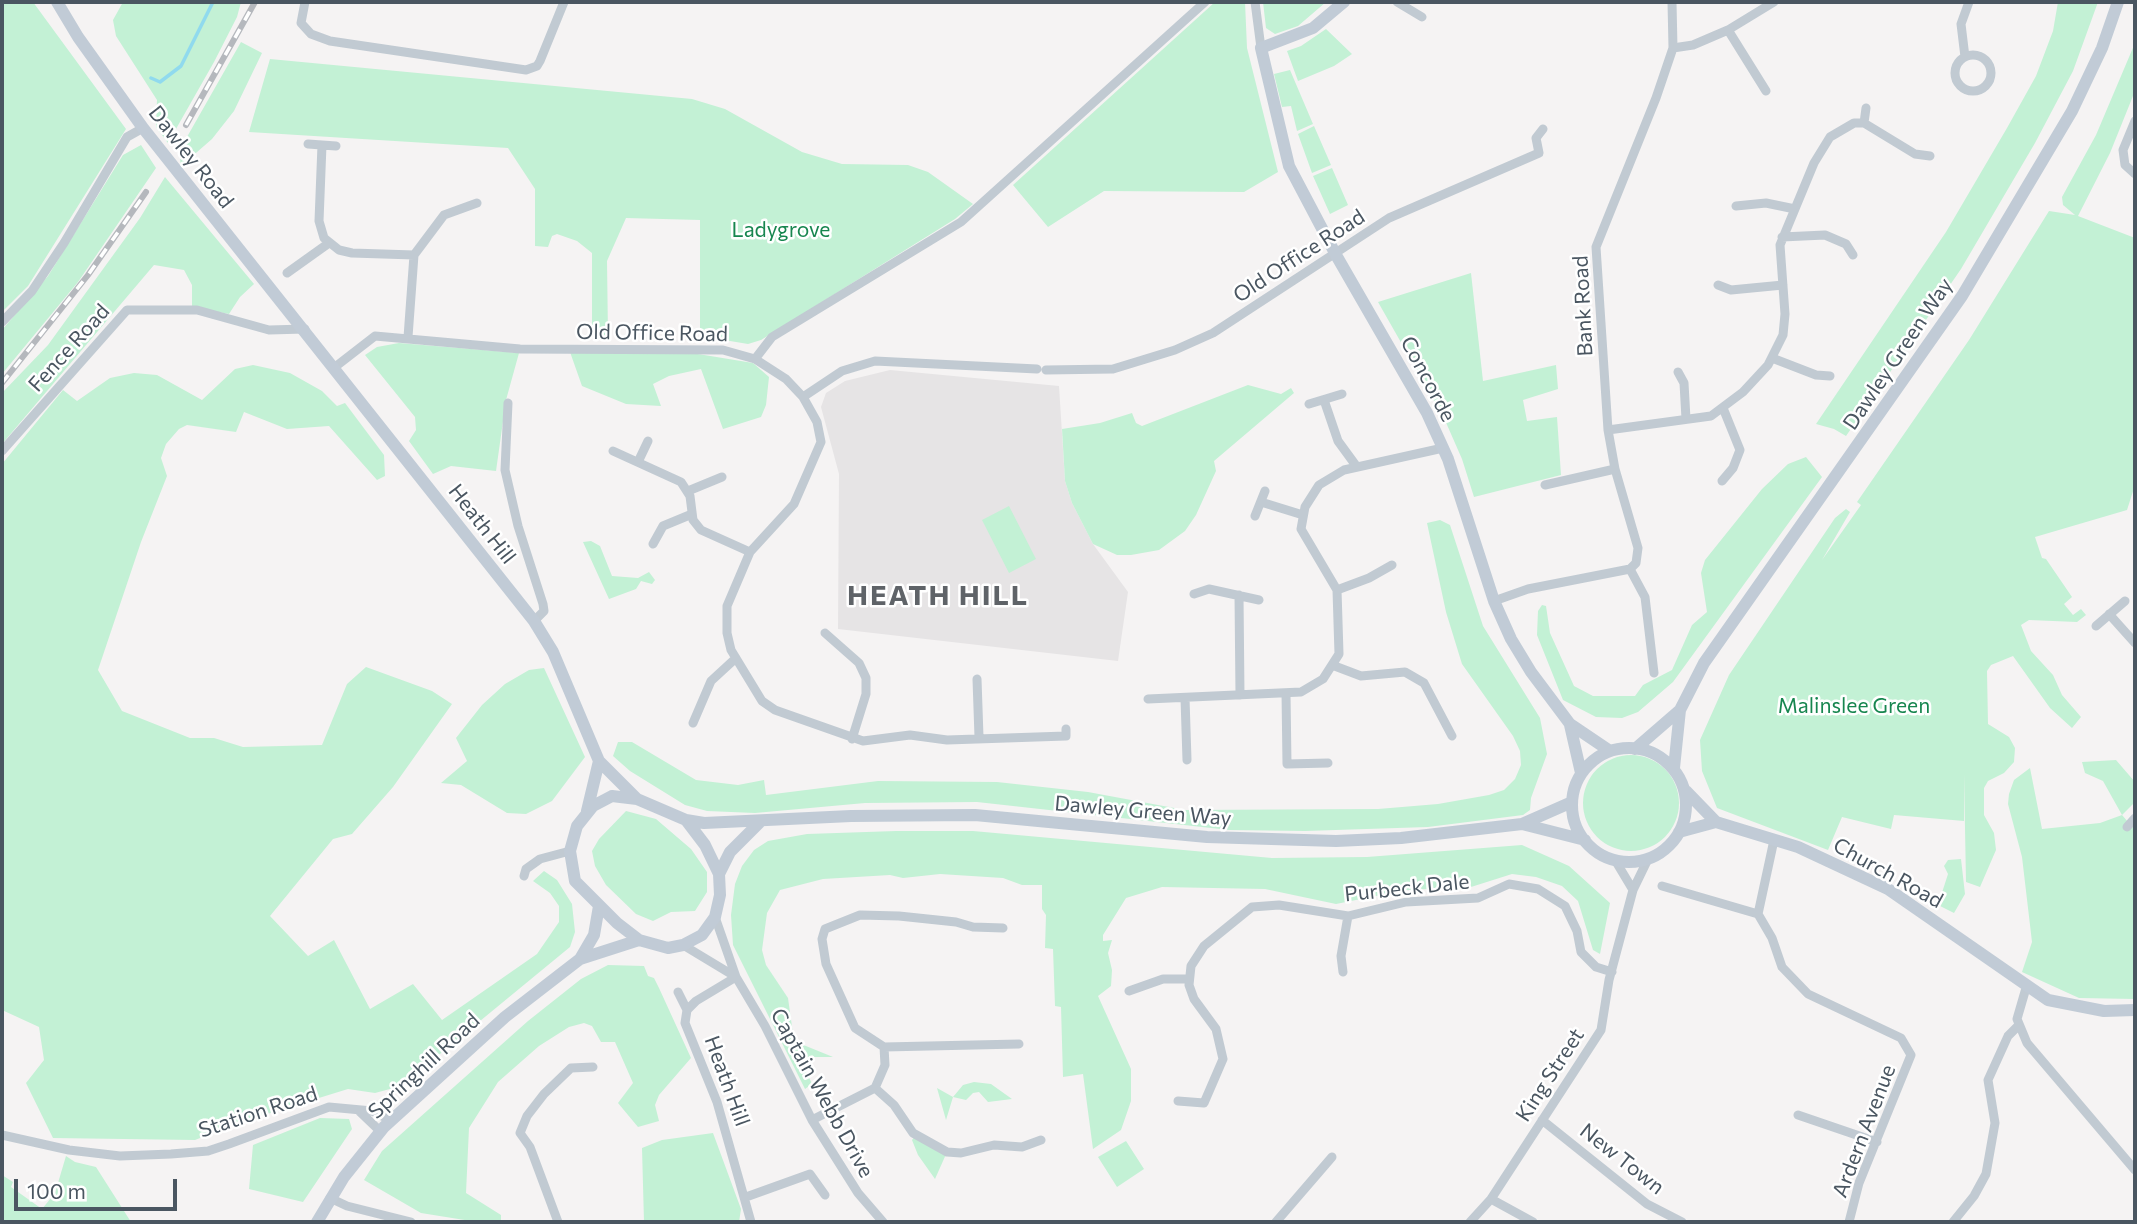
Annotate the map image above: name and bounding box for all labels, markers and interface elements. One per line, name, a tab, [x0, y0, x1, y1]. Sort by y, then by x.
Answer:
street label: Dawley Road	[143, 101, 239, 213]
street label: Old Office Road	[1228, 204, 1370, 308]
park label: Ladygrove	[732, 217, 830, 243]
street label: Bank Road	[1568, 255, 1598, 357]
street label: Dawley Green Way	[1838, 273, 1958, 435]
street label: Fence Road	[23, 299, 115, 397]
street label: Old Office Road	[576, 319, 728, 347]
street label: Concorde	[1395, 332, 1461, 426]
street label: Heath Hill	[443, 479, 521, 569]
district label: HEATH HILL	[848, 579, 1028, 613]
park label: Malinslee Green	[1778, 693, 1930, 719]
street label: Dawley Green Way	[1053, 791, 1233, 831]
street label: Church Road	[1829, 832, 1947, 914]
street label: Purbeck Dale	[1343, 869, 1471, 907]
street label: Captain Webb Drive	[765, 1004, 879, 1182]
street label: Springhill Road	[363, 1008, 485, 1124]
street label: King Street	[1510, 1024, 1590, 1126]
street label: Heath Hill	[699, 1032, 755, 1130]
street label: Ardern Avenue	[1827, 1061, 1901, 1201]
street label: Station Road	[195, 1081, 321, 1143]
street label: New Town	[1575, 1118, 1669, 1200]
scale bar	[18, 1164, 180, 1208]
text: 100 m	[27, 1178, 86, 1203]

